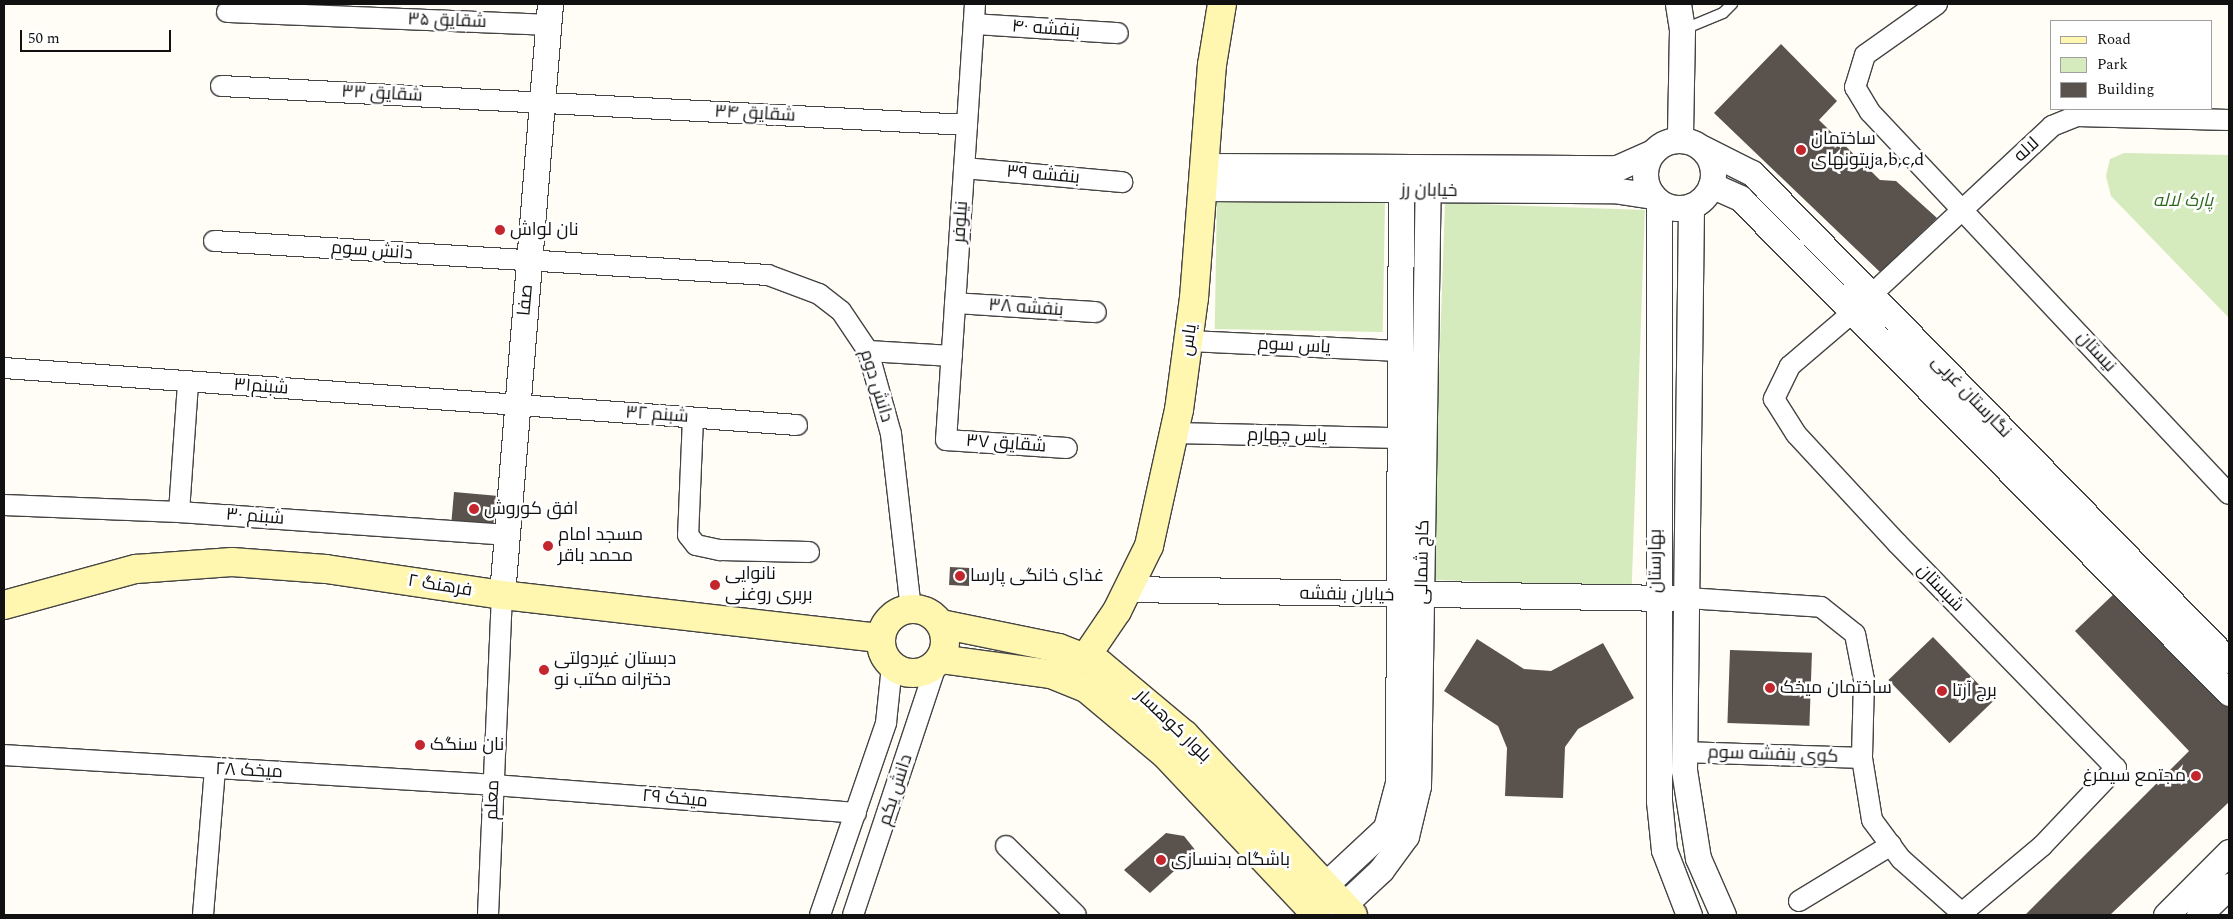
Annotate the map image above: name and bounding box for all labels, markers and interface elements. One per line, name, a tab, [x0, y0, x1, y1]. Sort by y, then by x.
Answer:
street label: شقایق ۳۵	[407, 9, 487, 33]
street label: بنفشه ۴۰	[1011, 16, 1081, 42]
scale bar	[22, 20, 174, 52]
legend	[2050, 20, 2213, 110]
text: 50 m	[28, 27, 60, 50]
text: Road	[2097, 28, 2131, 51]
text: Park	[2097, 53, 2128, 76]
text: Building	[2097, 78, 2154, 101]
street label: شقایق ۳۳	[341, 81, 423, 107]
street label: شقایق ۳۴	[714, 101, 796, 127]
place label: ساختمان زیتونهایa,b,c,d	[1811, 129, 1924, 172]
street label: لاله	[2010, 133, 2044, 167]
marker: ساختمان زیتونهایa,b,c,d	[1795, 144, 1807, 156]
street label: بنفشه ۳۹	[1005, 161, 1081, 189]
street label: خیابان رز	[1400, 180, 1458, 202]
park label: پارک لاله	[2153, 190, 2213, 212]
street label: نیلوفر	[949, 200, 973, 244]
place label: نان لواش	[510, 219, 579, 241]
marker: نان لواش	[494, 224, 506, 236]
street label: دانش سوم	[330, 237, 414, 265]
street label: صفا	[514, 283, 538, 317]
street label: بنفشه ۳۸	[988, 295, 1064, 321]
street label: یاس	[1176, 323, 1202, 357]
street label: نیستان	[2072, 327, 2120, 377]
street label: یاس سوم	[1257, 333, 1331, 359]
street label: دانش دوم	[855, 347, 897, 425]
street label: نگارستان غربی	[1926, 351, 2016, 443]
street label: شبنم۳۱	[233, 374, 289, 400]
street label: شبنم ۳۲	[625, 402, 689, 428]
street label: یاس چهارم	[1247, 425, 1327, 447]
street label: شقایق ۳۷	[965, 430, 1047, 458]
place label: افق کوروش	[484, 498, 578, 520]
marker: افق کوروش	[468, 503, 480, 515]
street label: شبنم ۳۰	[225, 504, 285, 530]
street label: کاج شمالی	[1411, 519, 1435, 605]
place label: مسجد امام محمد باقر	[558, 525, 643, 568]
street label: بهارستان	[1645, 529, 1667, 593]
marker: مسجد امام محمد باقر	[542, 540, 554, 552]
street label: شبستان	[1912, 560, 1968, 616]
place label: نانوایی بربری روغنی	[725, 564, 812, 606]
place label: غذای خانگی پارسا	[970, 565, 1104, 587]
street label: فرهنگ ۲	[406, 570, 474, 602]
marker: غذای خانگی پارسا	[954, 570, 966, 582]
marker: نانوایی بربری روغنی	[709, 579, 721, 591]
street label: خیابان بنفشه	[1299, 583, 1395, 607]
place label: دبستان غیردولتی دخترانه مکتب نو	[554, 649, 676, 692]
marker: دبستان غیردولتی دخترانه مکتب نو	[538, 664, 550, 676]
place label: ساختمان میخک	[1780, 677, 1892, 699]
place label: برج آرتا	[1952, 680, 1997, 702]
marker: ساختمان میخک	[1764, 682, 1776, 694]
street label: بلوار کوهسار	[1131, 685, 1215, 767]
marker: برج آرتا	[1936, 685, 1948, 697]
place label: نان سنگک	[430, 734, 504, 756]
marker: نان سنگک	[414, 739, 426, 751]
street label: کوی بنفشه سوم	[1707, 742, 1839, 768]
street label: دانش یکم	[874, 752, 918, 828]
street label: میخک ۲۸	[215, 758, 283, 784]
place label: مجتمع سیمرغ	[2083, 765, 2186, 787]
marker: مجتمع سیمرغ	[2190, 770, 2202, 782]
street label: معلم	[482, 779, 504, 821]
street label: میخک ۲۹	[641, 785, 709, 813]
place label: باشگاه بدنسازی	[1171, 849, 1290, 871]
marker: باشگاه بدنسازی	[1155, 854, 1167, 866]

